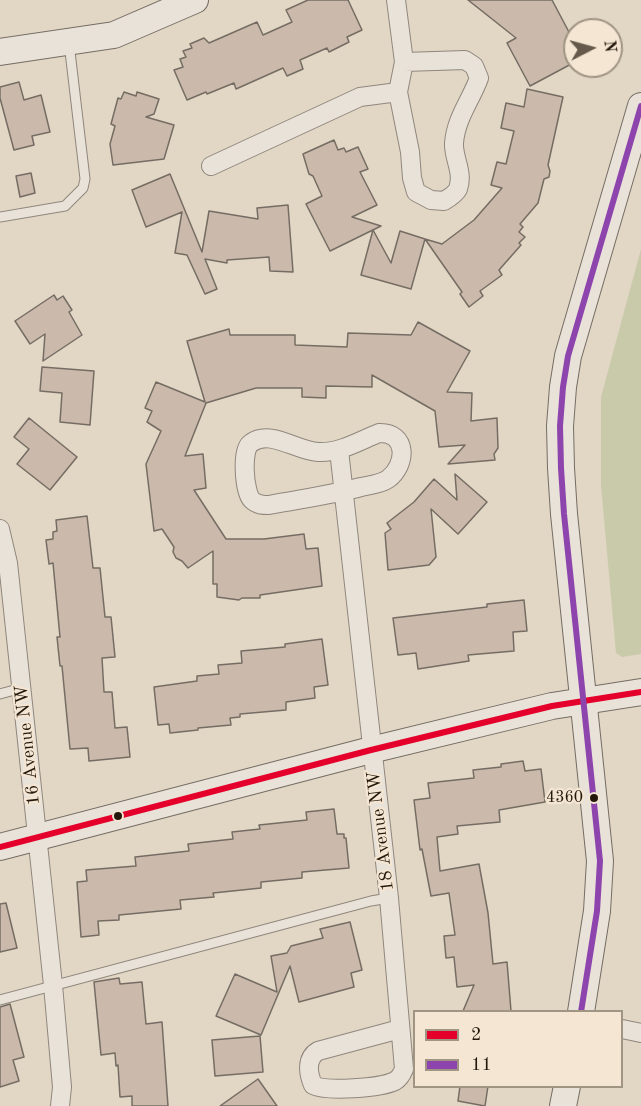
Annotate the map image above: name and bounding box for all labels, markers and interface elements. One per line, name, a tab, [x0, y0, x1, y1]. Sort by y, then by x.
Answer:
north arrow	[563, 18, 623, 78]
text: N	[600, 39, 618, 53]
street label: 16 Avenue NW	[11, 684, 45, 806]
street label: 18 Avenue NW	[363, 770, 399, 892]
place label: 4360	[546, 788, 583, 808]
marker: 4360	[588, 792, 600, 804]
unlabelled marker	[112, 810, 124, 822]
legend	[413, 1010, 623, 1088]
text: 2	[471, 1026, 481, 1044]
text: 11	[471, 1056, 492, 1074]

